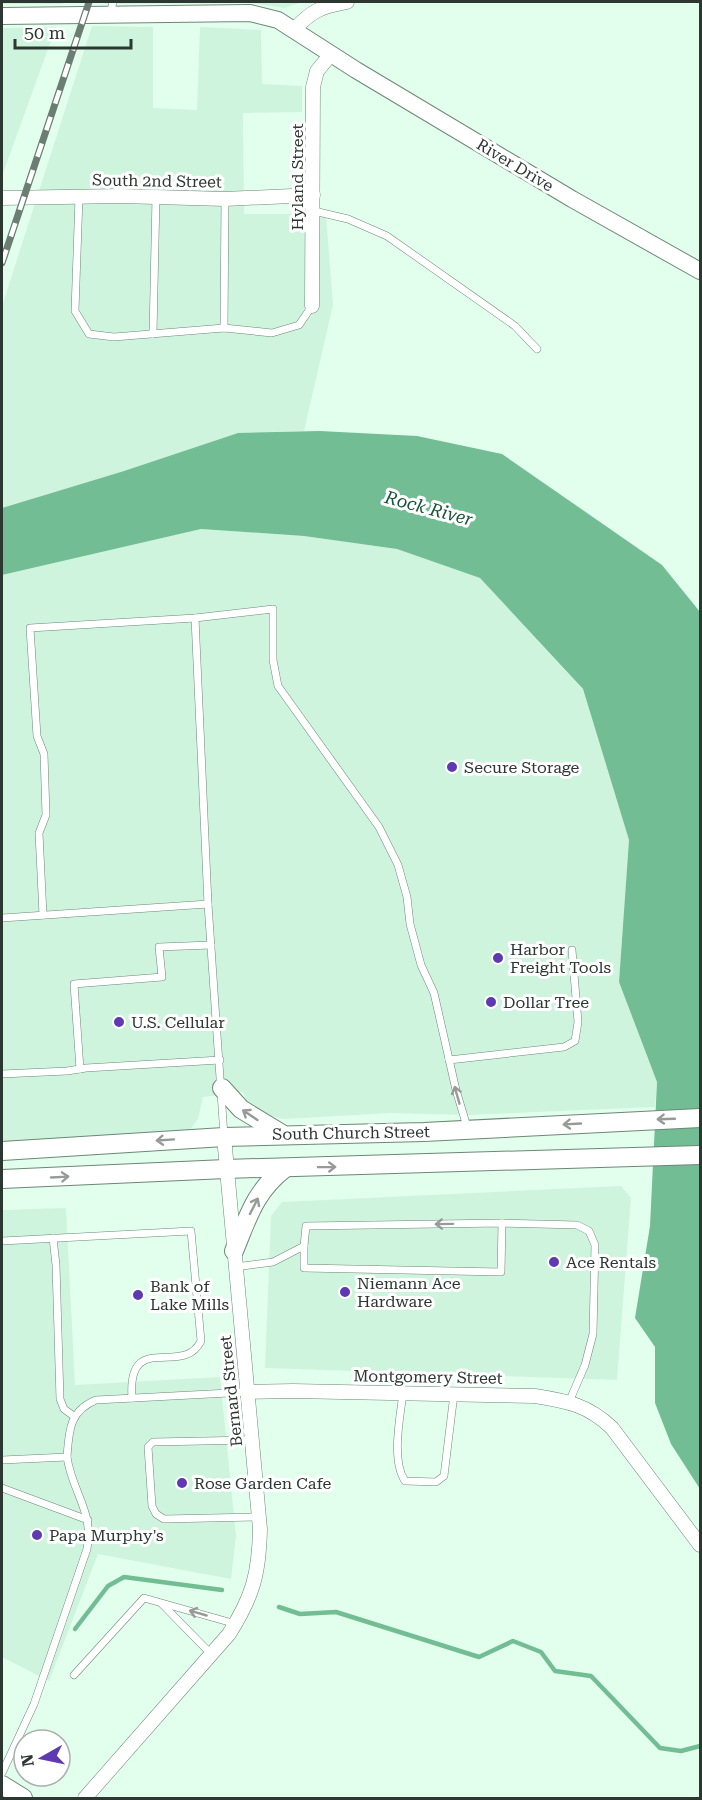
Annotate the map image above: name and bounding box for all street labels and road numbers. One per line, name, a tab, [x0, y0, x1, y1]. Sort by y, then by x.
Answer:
street label: Hyland Street	[288, 124, 307, 230]
street label: River Drive	[473, 135, 557, 195]
street label: South 2nd Street	[92, 170, 222, 192]
street label: South Church Street	[272, 1122, 430, 1144]
street label: Bernard Street	[216, 1334, 246, 1448]
street label: Montgomery Street	[353, 1366, 503, 1388]

